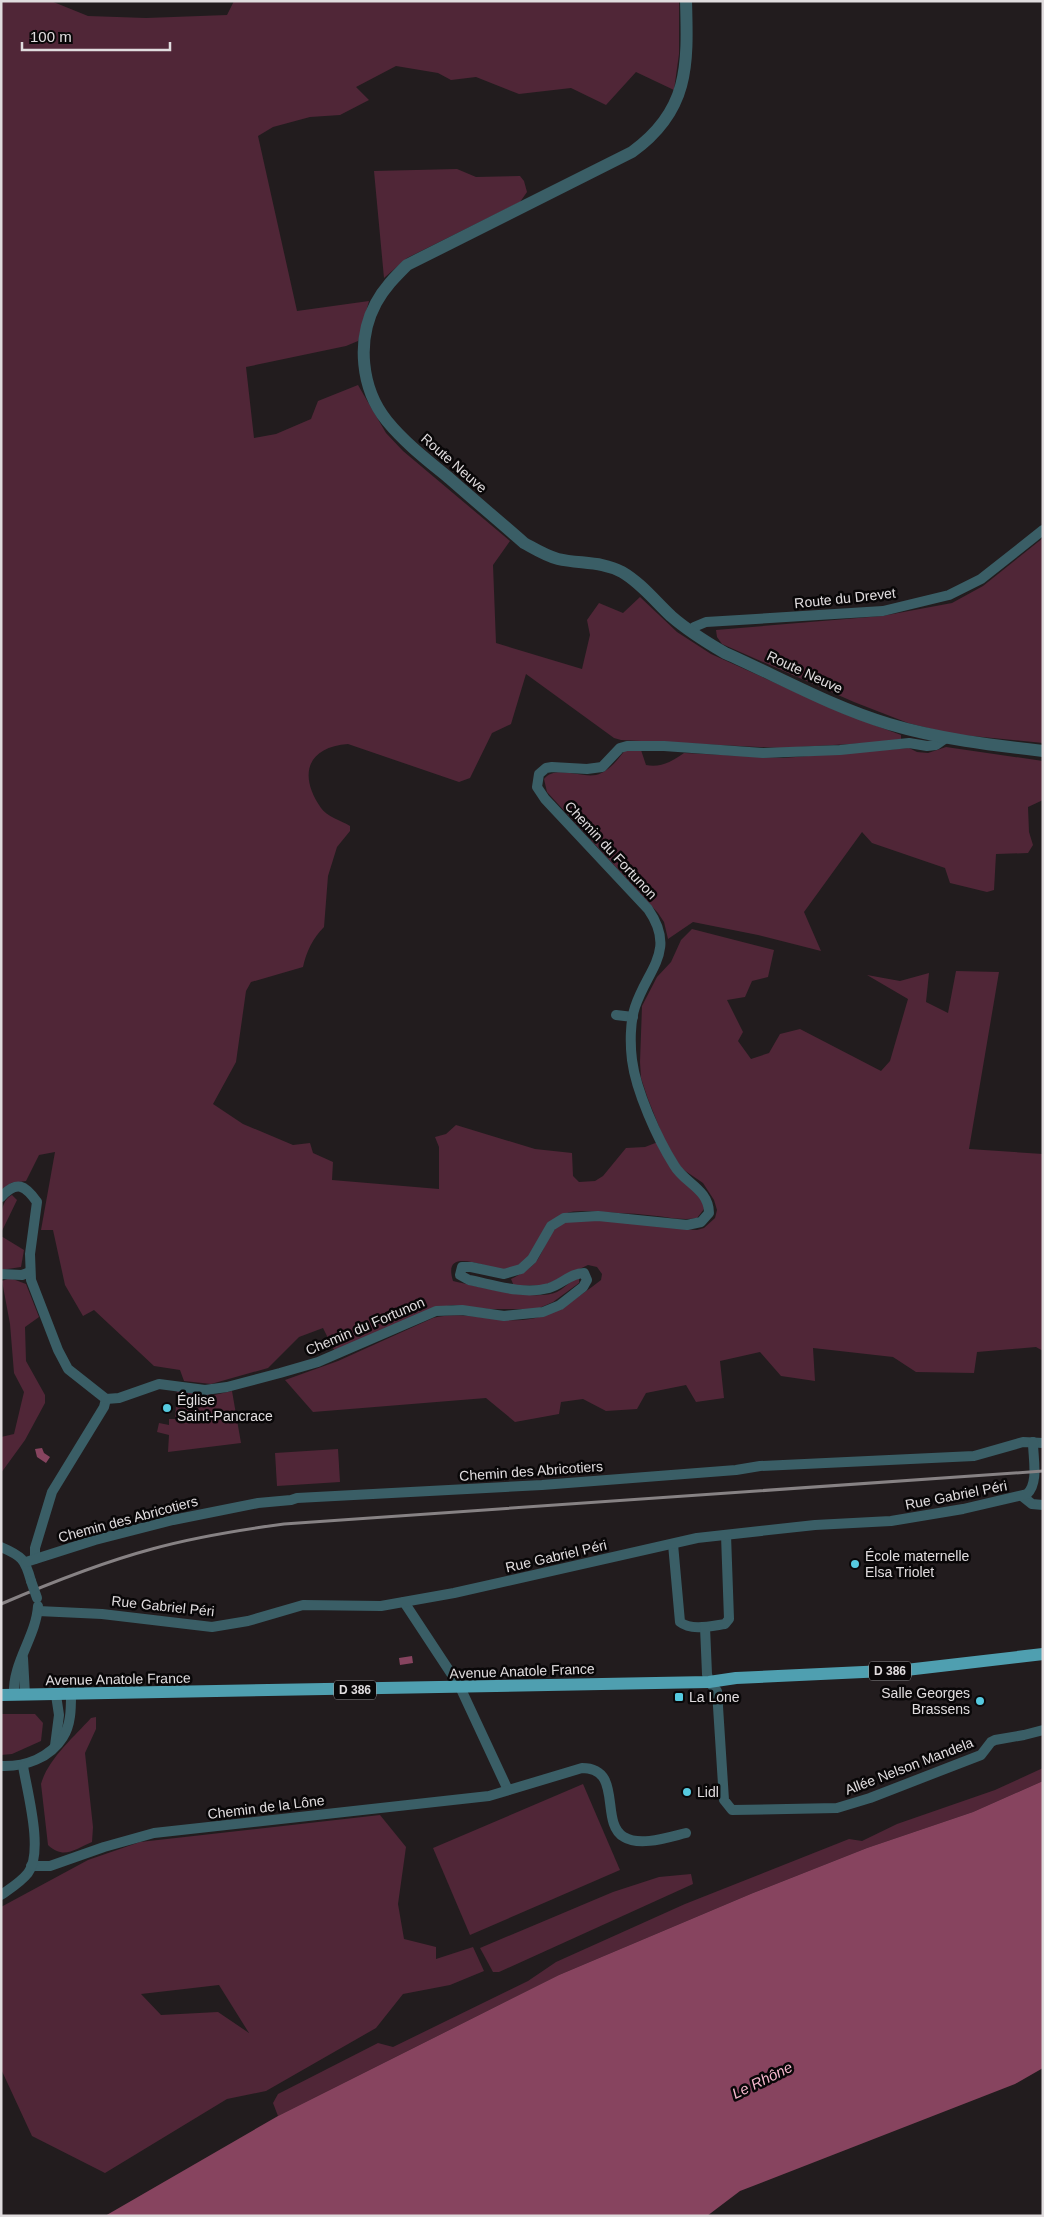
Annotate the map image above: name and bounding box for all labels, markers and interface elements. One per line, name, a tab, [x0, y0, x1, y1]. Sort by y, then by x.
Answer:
scale bar	[22, 20, 170, 52]
text: 100 m	[30, 28, 72, 45]
street label: Route Neuve	[418, 430, 490, 496]
street label: Route du Drevet	[793, 585, 897, 611]
street label: Route Neuve	[765, 647, 846, 697]
street label: Chemin du Fortunon	[562, 798, 660, 902]
street label: Chemin du Fortunon	[303, 1294, 427, 1358]
place label: Église Saint-Pancrace	[177, 1392, 273, 1424]
marker: Église Saint-Pancrace	[161, 1402, 173, 1414]
street label: Chemin des Abricotiers	[459, 1458, 603, 1484]
street label: Rue Gabriel Péri	[904, 1477, 1008, 1513]
street label: Chemin des Abricotiers	[56, 1493, 200, 1545]
street label: Rue Gabriel Péri	[504, 1537, 608, 1575]
place label: École maternelle Elsa Triolet	[865, 1548, 969, 1580]
marker: École maternelle Elsa Triolet	[849, 1558, 861, 1570]
street label: Rue Gabriel Péri	[111, 1593, 215, 1619]
street label: Avenue Anatole France	[449, 1660, 595, 1682]
road number: D 386	[869, 1662, 911, 1680]
street label: Avenue Anatole France	[45, 1670, 191, 1688]
road number: D 386	[334, 1680, 376, 1700]
place label: Salle Georges Brassens	[881, 1685, 970, 1717]
place label: La Lone	[689, 1689, 740, 1705]
marker: La Lone	[673, 1691, 685, 1703]
marker: Salle Georges Brassens	[974, 1695, 986, 1707]
street label: Allée Nelson Mandela	[843, 1734, 976, 1798]
place label: Lidl	[697, 1784, 719, 1800]
marker: Lidl	[681, 1786, 693, 1798]
street label: Chemin de la Lône	[207, 1792, 326, 1822]
water label: Le Rhône	[729, 2058, 795, 2102]

